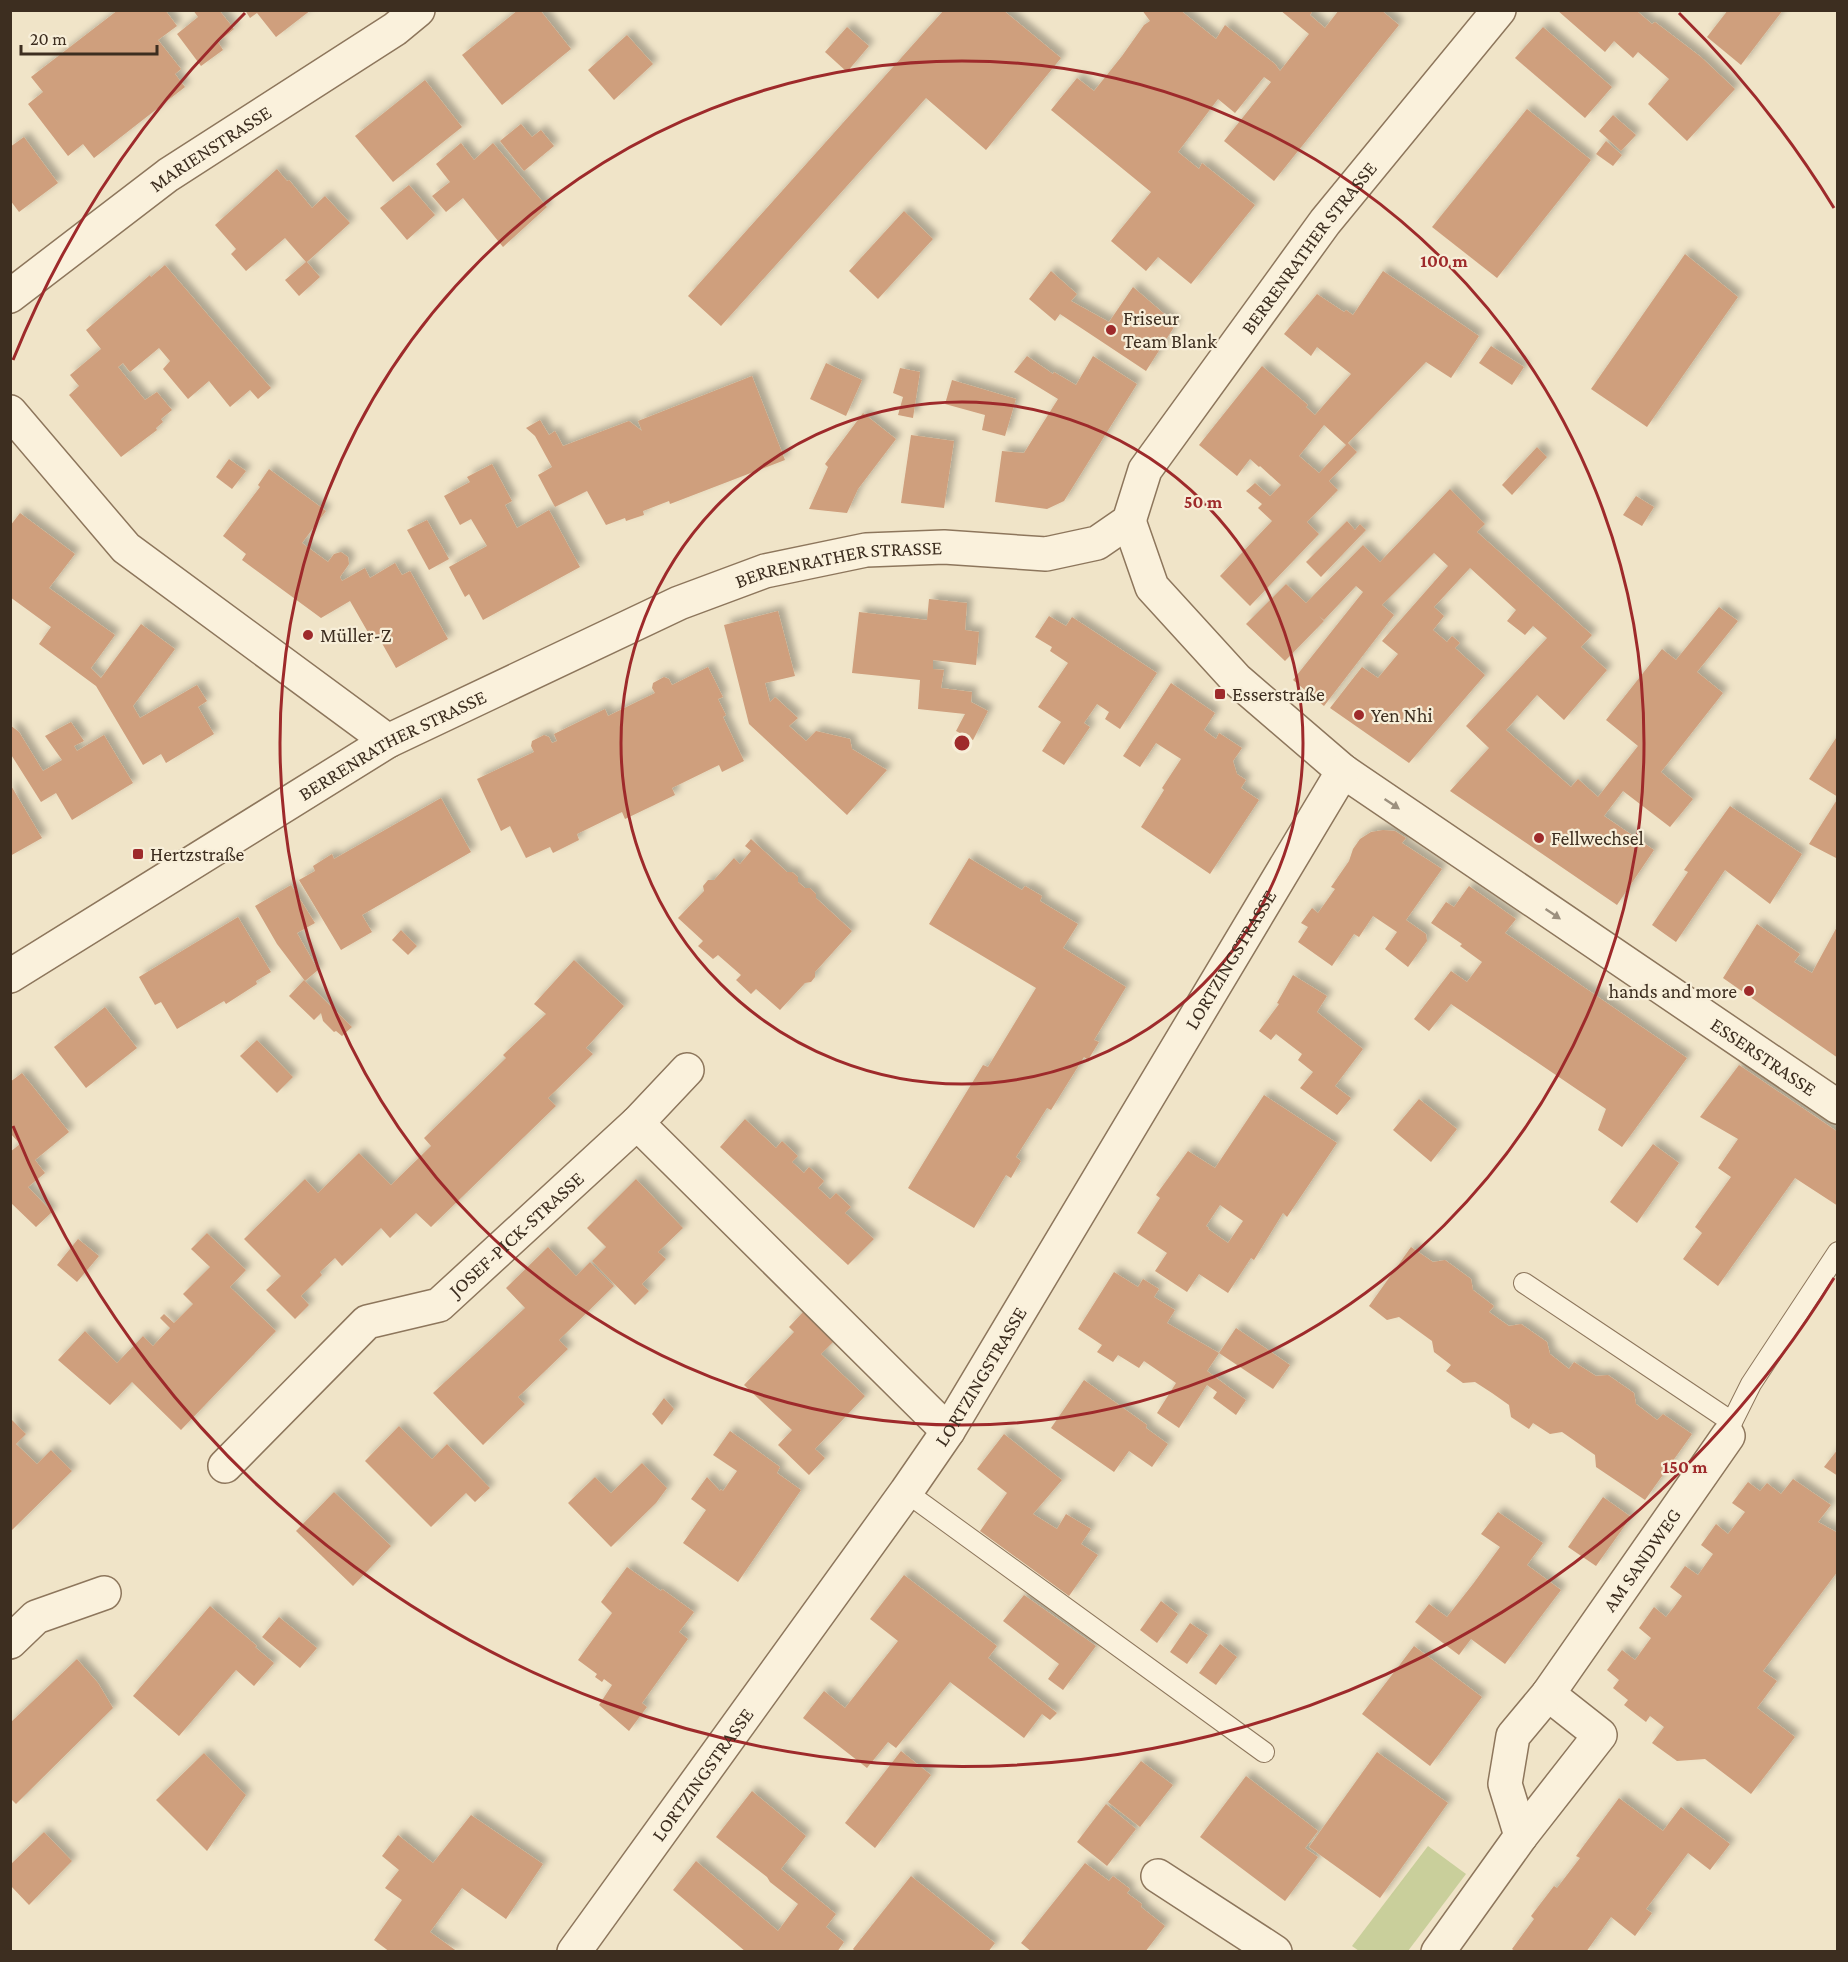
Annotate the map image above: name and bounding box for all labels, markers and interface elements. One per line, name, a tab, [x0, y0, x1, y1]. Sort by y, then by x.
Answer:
scale bar	[21, 18, 158, 56]
text: 20 m	[30, 29, 67, 49]
street label: MARIENSTRASSE	[145, 101, 275, 196]
street label: BERRENRATHER STRASSE	[1237, 157, 1381, 338]
text: 100 m	[1420, 251, 1468, 271]
place label: Friseur Team Blank	[1123, 307, 1217, 352]
marker: Friseur Team Blank	[1104, 323, 1118, 337]
text: 50 m	[1184, 492, 1223, 512]
street label: BERRENRATHER STRASSE	[732, 536, 943, 592]
place label: Müller-Z	[320, 624, 391, 646]
marker: Müller-Z	[301, 628, 315, 642]
place label: Esserstraße	[1232, 683, 1325, 705]
street label: BERRENRATHER STRASSE	[294, 685, 490, 805]
marker: Esserstraße	[1213, 687, 1227, 701]
place label: Yen Nhi	[1371, 704, 1433, 726]
marker: Yen Nhi	[1352, 708, 1366, 722]
centre of rings	[952, 733, 972, 753]
one-way arrow	[1384, 798, 1400, 809]
place label: Fellwechsel	[1551, 827, 1644, 849]
marker: Fellwechsel	[1532, 831, 1546, 845]
place label: Hertzstraße	[150, 843, 245, 865]
marker: Hertzstraße	[131, 847, 145, 861]
street label: LORTZINGSTRASSE	[1180, 886, 1281, 1033]
one-way arrow	[1545, 908, 1561, 919]
place label: hands and more	[1608, 980, 1737, 1002]
marker: hands and more	[1742, 984, 1756, 998]
street label: ESSERSTRASSE	[1707, 1013, 1821, 1100]
street label: JOSEF-PICK-STRASSE	[443, 1167, 588, 1303]
street label: LORTZINGSTRASSE	[930, 1303, 1031, 1450]
text: 150 m	[1662, 1457, 1708, 1477]
street label: AM SANDWEG	[1598, 1504, 1685, 1616]
street label: LORTZINGSTRASSE	[647, 1704, 758, 1845]

